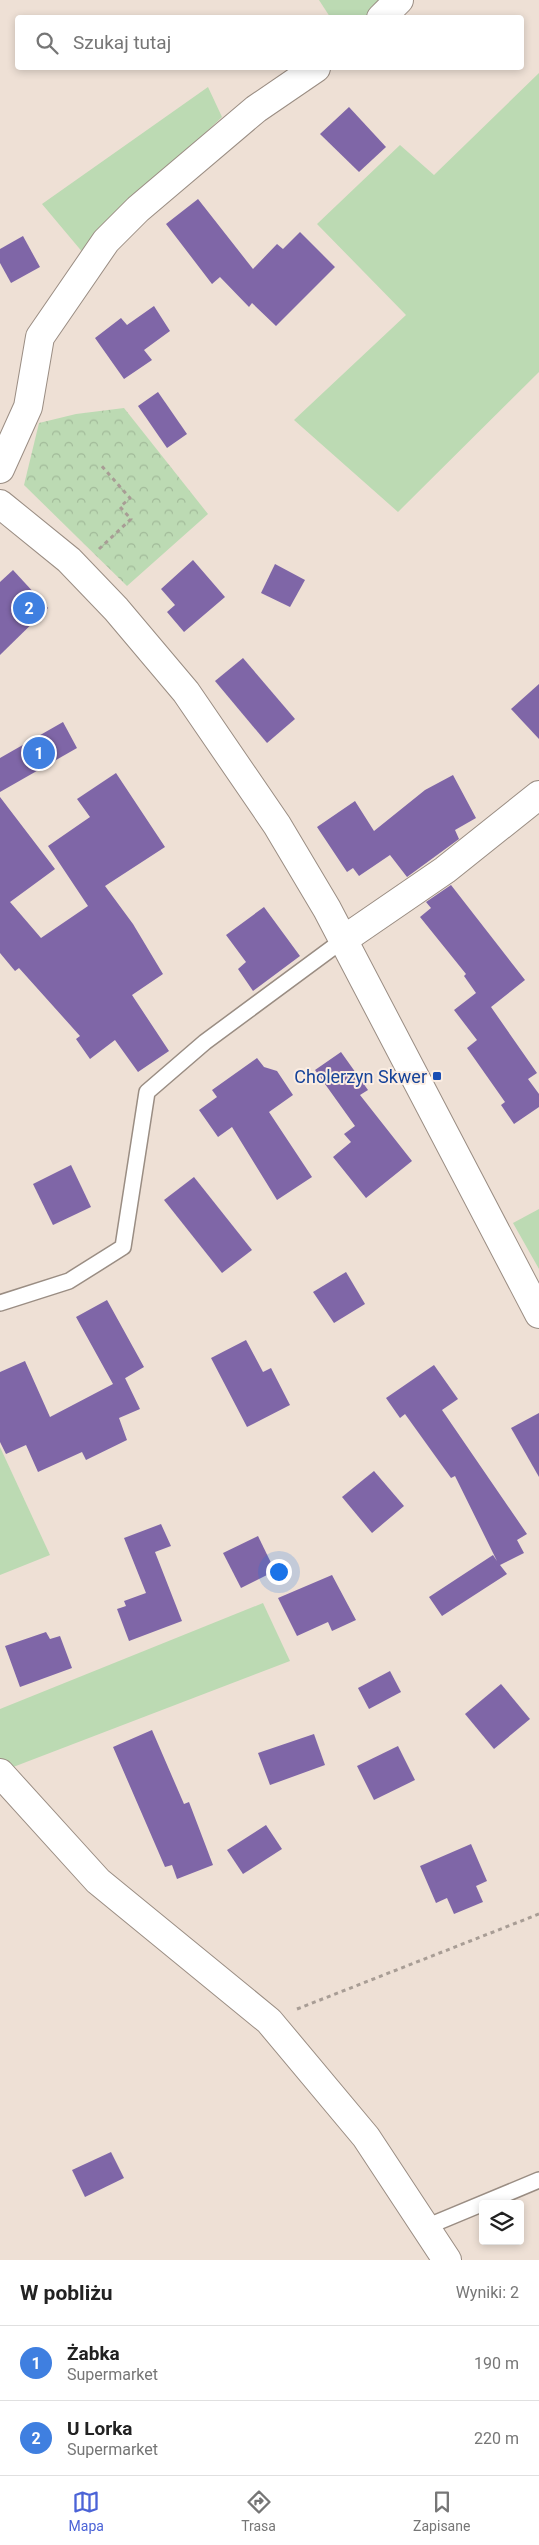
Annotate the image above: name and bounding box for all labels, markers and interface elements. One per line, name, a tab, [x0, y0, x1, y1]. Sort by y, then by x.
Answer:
search box	[15, 15, 524, 70]
icon: search	[33, 29, 61, 57]
text: Szukaj tutaj	[73, 31, 171, 54]
pin: 2	[13, 589, 45, 627]
pin: 1	[23, 734, 55, 772]
place label: Cholerzyn Skwer	[294, 1066, 427, 1087]
marker: Cholerzyn Skwer	[431, 1070, 443, 1082]
your location	[266, 1559, 292, 1585]
map controls	[479, 2200, 524, 2245]
button: layers	[479, 2200, 524, 2245]
text: W pobliżu	[20, 2281, 113, 2305]
text: Wyniki: 2	[456, 2283, 519, 2302]
text: Żabka	[67, 2342, 120, 2365]
text: 1	[31, 2354, 41, 2373]
text: 190 m	[474, 2354, 519, 2373]
text: Supermarket	[67, 2365, 158, 2384]
text: U Lorka	[67, 2417, 133, 2440]
text: 2	[31, 2429, 41, 2448]
text: 220 m	[474, 2429, 519, 2448]
text: Supermarket	[67, 2440, 158, 2459]
tab: Mapa	[69, 2488, 104, 2534]
tab: Trasa	[241, 2488, 276, 2534]
tab: Zapisane	[413, 2488, 470, 2534]

